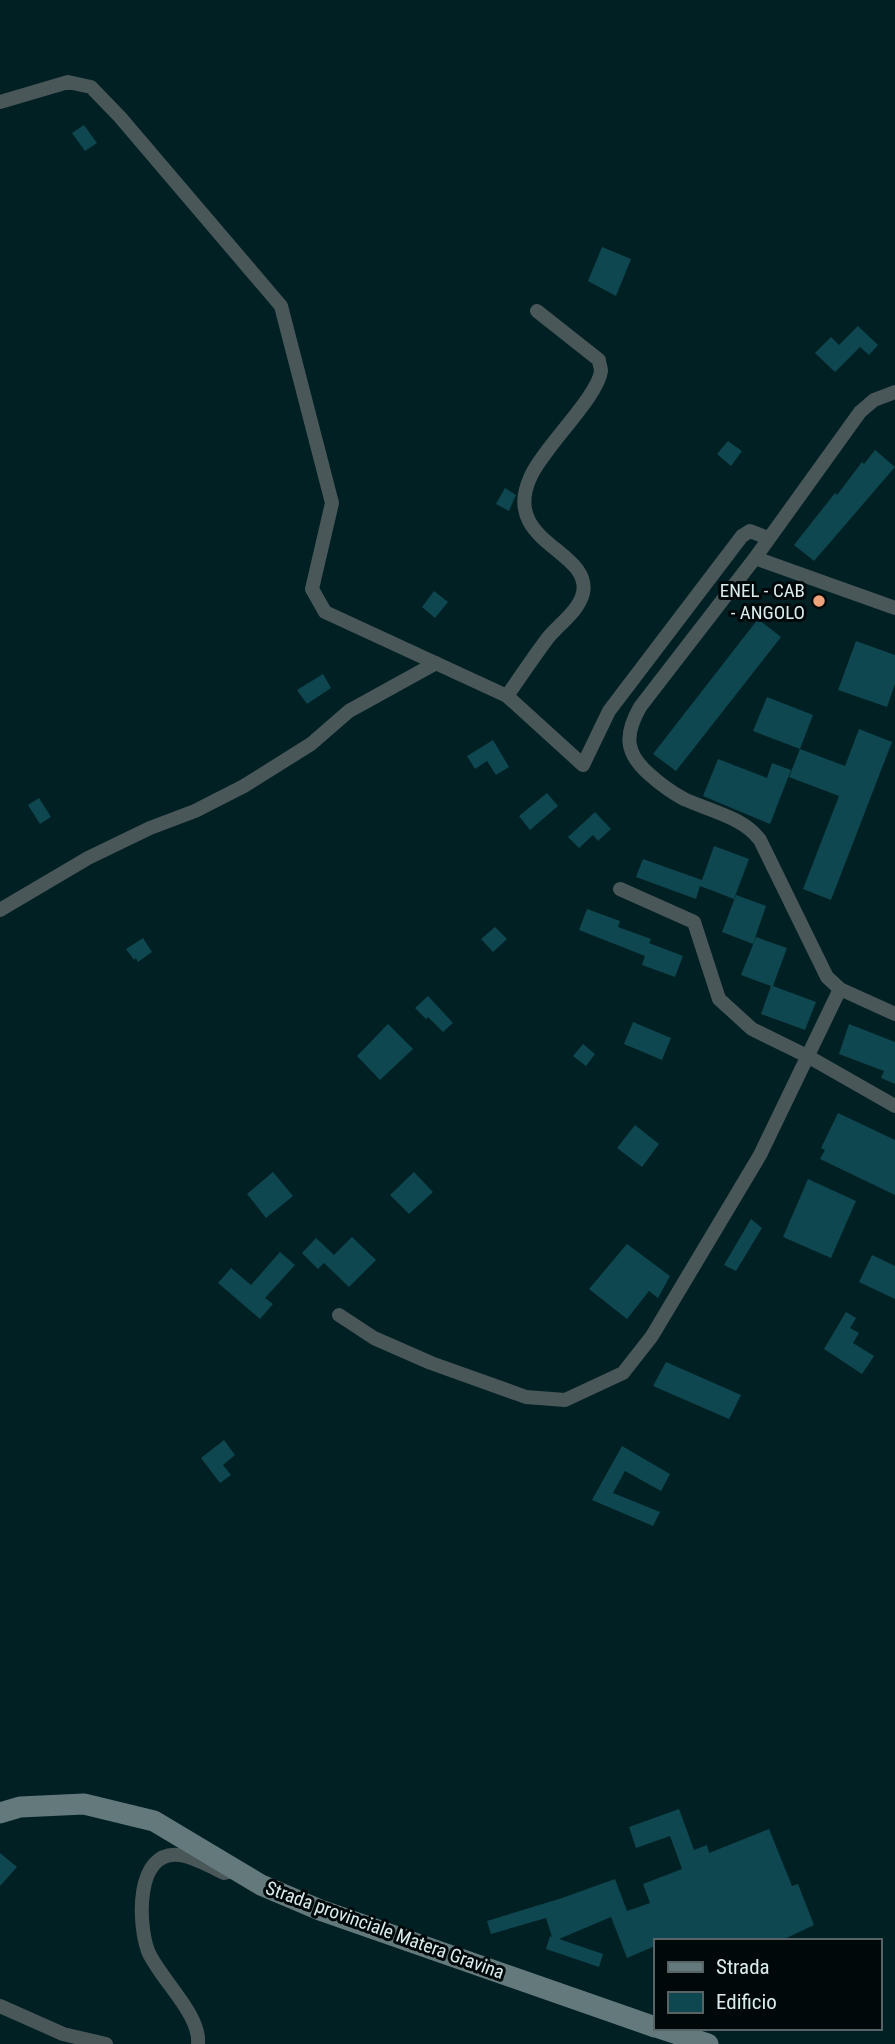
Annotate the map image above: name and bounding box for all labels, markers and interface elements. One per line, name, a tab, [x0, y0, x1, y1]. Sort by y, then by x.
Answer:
place label: ENEL - CAB - ANGOLO	[720, 579, 805, 624]
marker: ENEL - CAB - ANGOLO	[811, 593, 827, 609]
street label: Strada provinciale Matera Gravina	[263, 1876, 507, 1984]
legend	[654, 1939, 881, 2030]
text: Strada	[716, 1955, 770, 1979]
text: Edificio	[716, 1990, 777, 2014]

